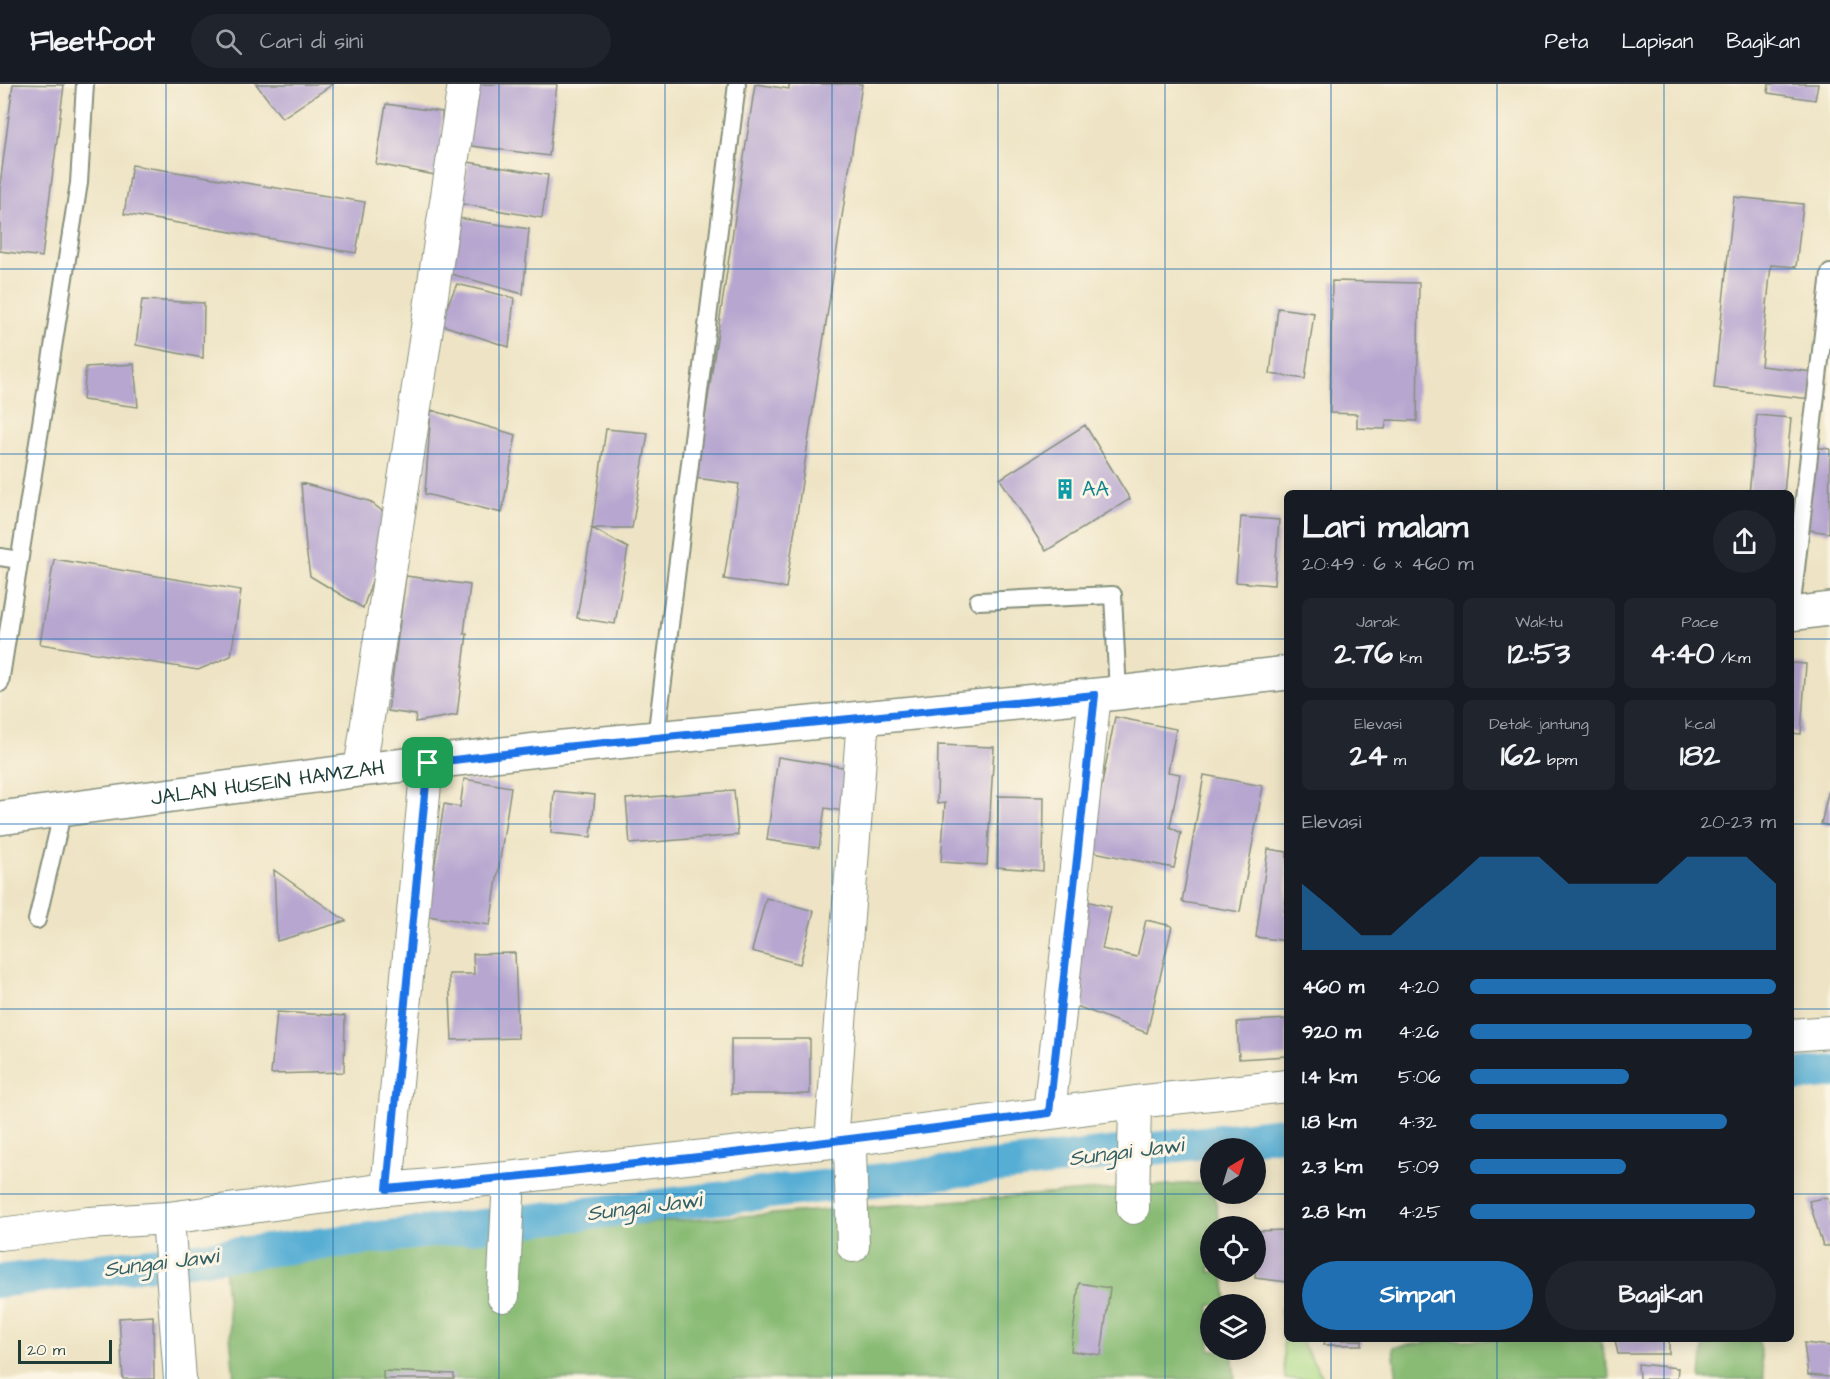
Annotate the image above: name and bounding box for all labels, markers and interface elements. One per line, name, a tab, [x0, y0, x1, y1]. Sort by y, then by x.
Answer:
search box	[191, 14, 611, 68]
text: Fleetfoot	[30, 22, 155, 61]
icon: search	[212, 25, 245, 58]
text: Cari di sini	[260, 26, 363, 57]
text: Peta	[1545, 27, 1588, 56]
text: Lapisan	[1621, 27, 1693, 56]
text: Bagikan	[1726, 27, 1800, 56]
place label: AA	[1082, 475, 1109, 504]
building icon: AA	[1053, 477, 1077, 501]
text: Lari malam	[1302, 504, 1468, 550]
button: share	[1713, 510, 1776, 573]
text: 20:49 · 6 × 460 m	[1302, 550, 1474, 578]
text: Jarak	[1356, 611, 1400, 633]
text: Waktu	[1515, 611, 1563, 633]
text: Pace	[1681, 611, 1719, 633]
text: 2.76	[1334, 633, 1393, 675]
text: 12:53	[1508, 633, 1570, 675]
text: 4:40	[1650, 633, 1714, 675]
text: km	[1393, 647, 1422, 669]
text: /km	[1714, 647, 1750, 669]
text: Elevasi	[1354, 713, 1402, 735]
text: Detak jantung	[1489, 713, 1589, 735]
text: kcal	[1685, 713, 1715, 735]
text: 24	[1350, 735, 1387, 777]
text: 162	[1501, 735, 1541, 777]
text: 182	[1680, 735, 1720, 777]
pin	[402, 737, 453, 788]
icon: arrive	[411, 746, 444, 779]
text: m	[1387, 749, 1406, 771]
text: bpm	[1541, 749, 1577, 771]
street label: JALAN HUSEIN HAMZAH	[149, 753, 386, 812]
text: Elevasi	[1302, 808, 1361, 836]
text: 20–23 m	[1701, 808, 1776, 836]
text: 460 m	[1302, 973, 1364, 1001]
text: 4:20	[1398, 973, 1439, 1001]
text: 920 m	[1302, 1018, 1361, 1046]
text: 4:26	[1398, 1018, 1439, 1046]
text: 1.4 km	[1302, 1063, 1357, 1091]
text: 5:06	[1398, 1063, 1441, 1091]
text: 1.8 km	[1302, 1108, 1356, 1136]
text: 4:32	[1398, 1108, 1437, 1136]
water label: Sungai Jawi	[1067, 1129, 1188, 1175]
north arrow	[1200, 1138, 1266, 1204]
map controls	[1200, 1138, 1266, 1360]
text: 2.3 km	[1302, 1153, 1362, 1181]
text: 5:09	[1398, 1153, 1440, 1181]
water label: Sungai Jawi	[585, 1184, 706, 1230]
text: 2.8 km	[1302, 1198, 1365, 1226]
text: 4:25	[1398, 1198, 1441, 1226]
button: locate	[1200, 1216, 1266, 1282]
water label: Sungai Jawi	[102, 1240, 223, 1286]
button: Simpan	[1302, 1261, 1533, 1330]
button: Bagikan	[1545, 1261, 1776, 1330]
button: layers	[1200, 1294, 1266, 1360]
scale bar	[18, 1337, 112, 1364]
text: 20 m	[27, 1339, 65, 1361]

